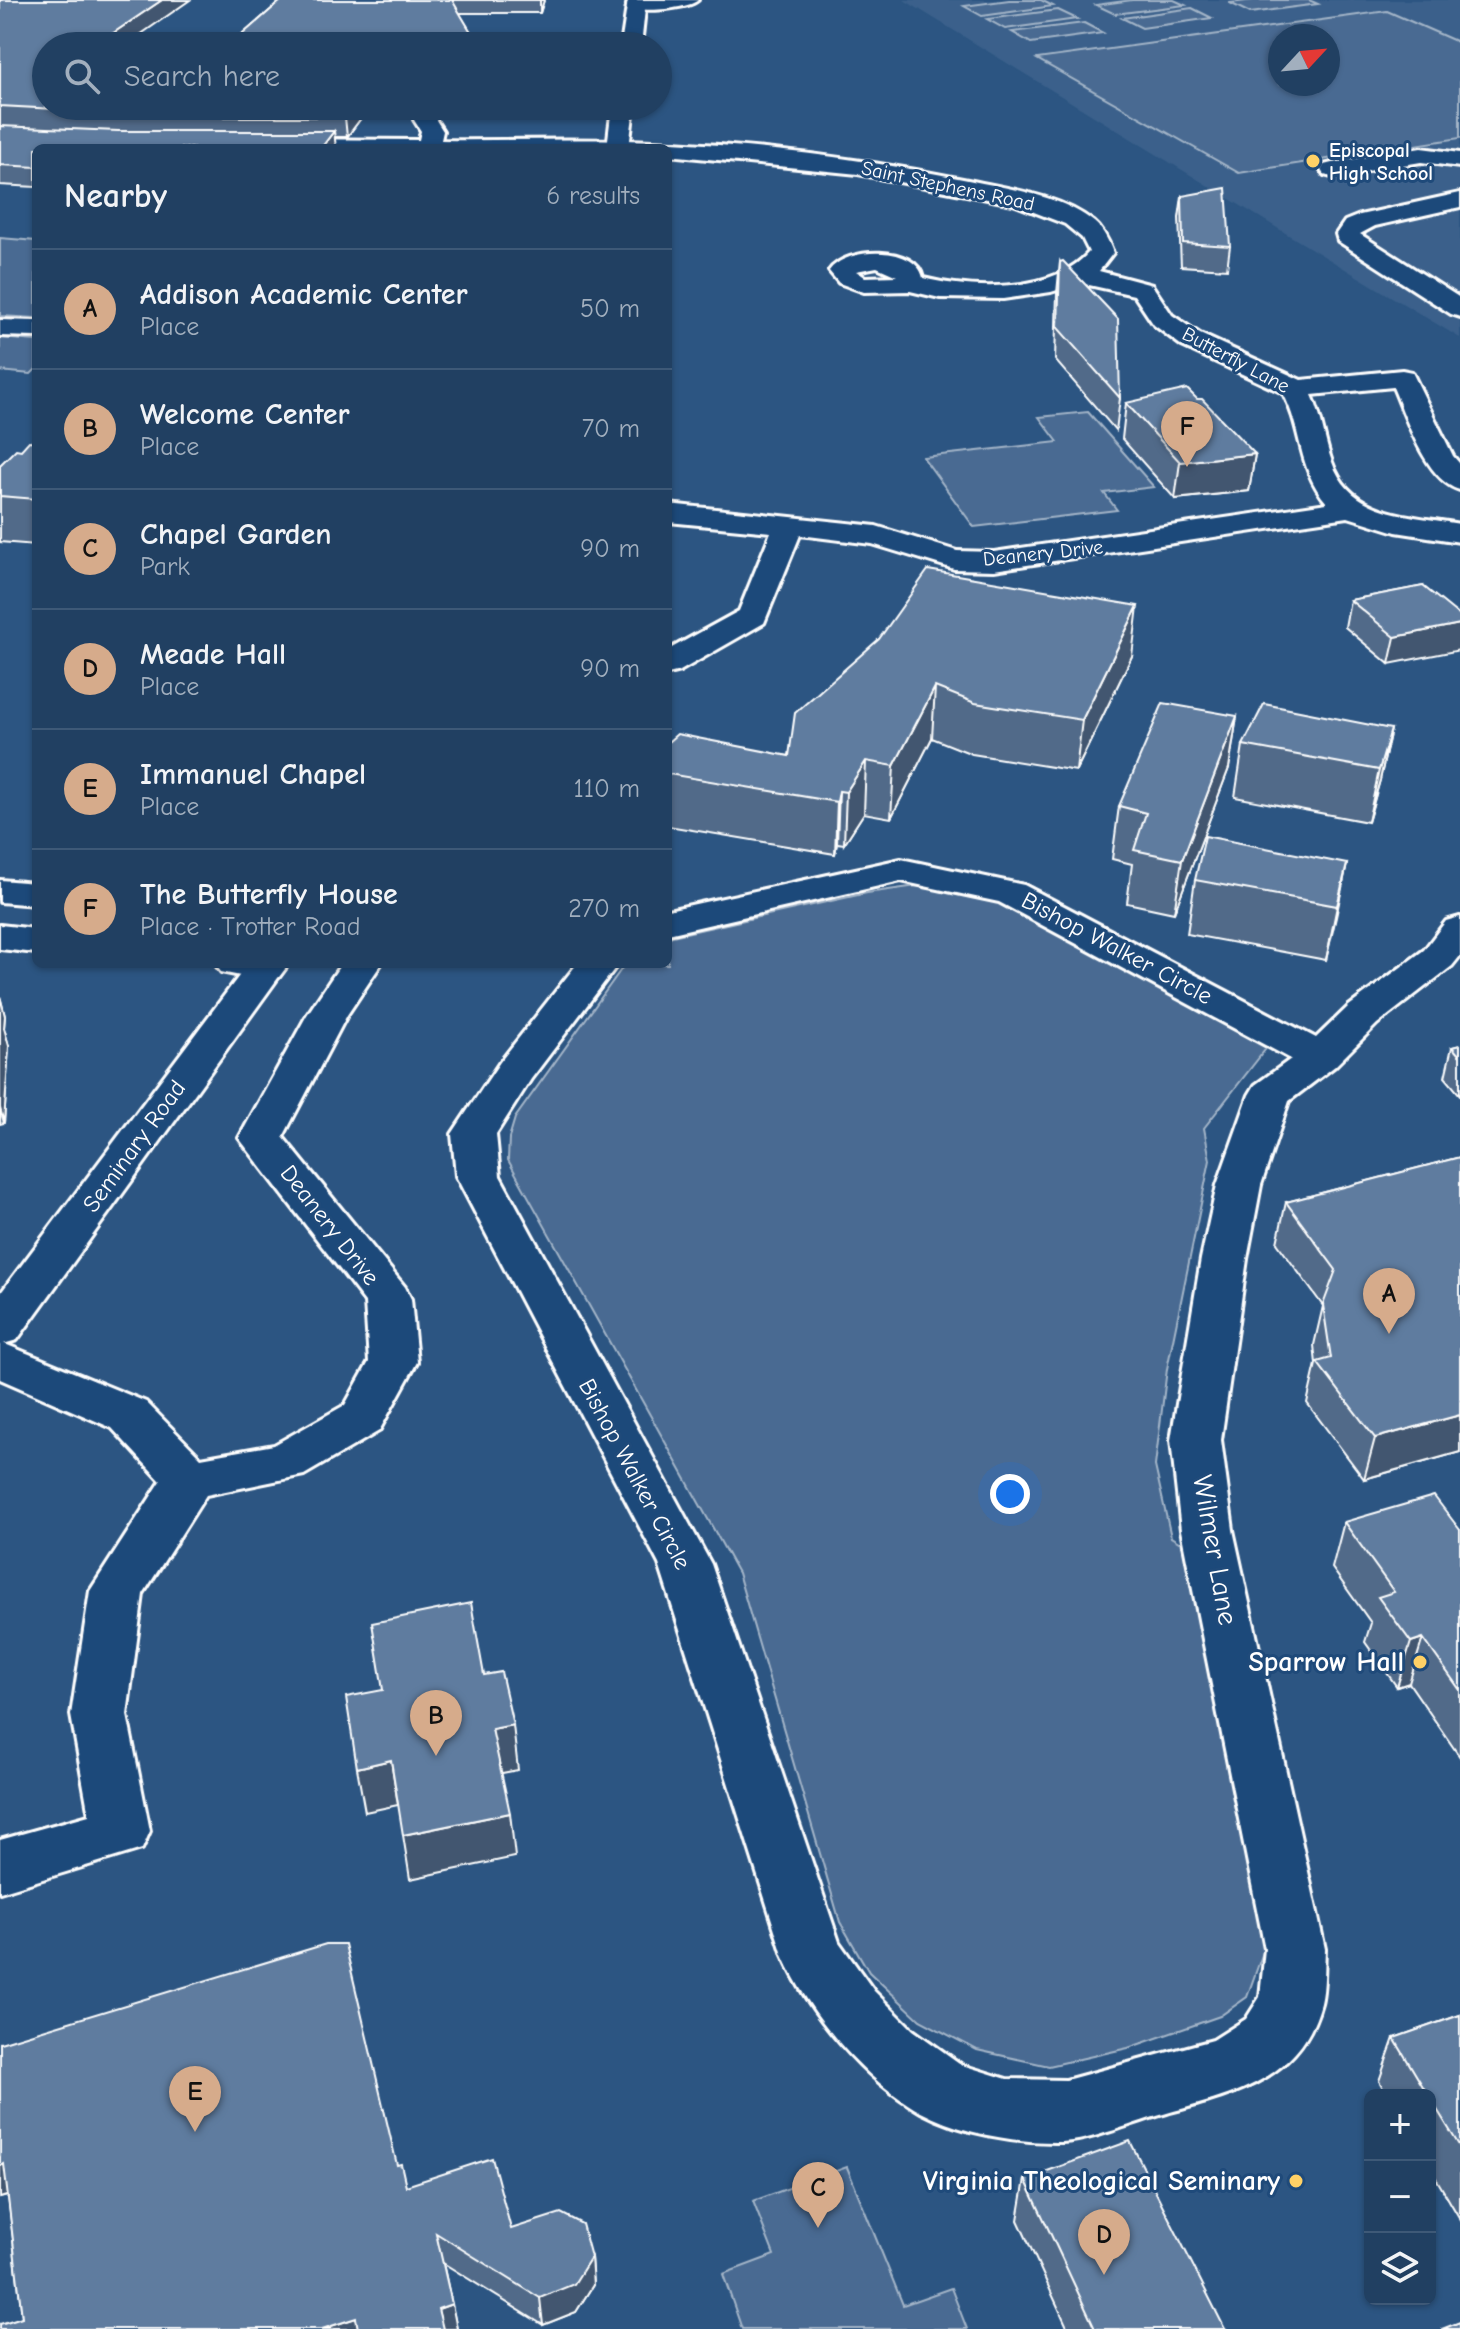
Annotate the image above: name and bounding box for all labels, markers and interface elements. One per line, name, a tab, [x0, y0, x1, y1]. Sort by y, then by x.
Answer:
north arrow	[1268, 24, 1340, 96]
search box	[32, 32, 672, 120]
icon: search	[60, 54, 104, 98]
text: Search here	[124, 59, 280, 94]
place label: Episcopal High School	[1329, 139, 1433, 185]
marker: Episcopal High School	[1304, 152, 1322, 170]
street label: Saint Stephens Road	[859, 156, 1037, 216]
text: Nearby	[64, 176, 167, 216]
text: 6 results	[546, 181, 640, 211]
text: Addison Academic Center	[140, 277, 468, 312]
text: A	[83, 294, 97, 324]
text: 50 m	[580, 294, 640, 324]
text: Place	[140, 312, 199, 342]
street label: Butterfly Lane	[1178, 322, 1294, 398]
text: Welcome Center	[140, 397, 350, 432]
pin: F	[1161, 401, 1213, 467]
text: B	[82, 414, 98, 444]
text: 70 m	[582, 414, 640, 444]
text: Place	[140, 432, 199, 462]
text: Chapel Garden	[140, 517, 332, 552]
text: C	[82, 534, 98, 564]
text: 90 m	[580, 534, 640, 564]
street label: Deanery Drive	[982, 535, 1104, 571]
text: Park	[140, 552, 190, 582]
text: Meade Hall	[140, 637, 286, 672]
text: D	[82, 654, 98, 684]
text: 90 m	[580, 654, 640, 684]
text: Place	[140, 672, 199, 702]
text: Immanuel Chapel	[140, 757, 366, 792]
text: E	[82, 774, 98, 804]
text: 110 m	[573, 774, 640, 804]
text: Place	[140, 792, 199, 822]
text: The Butterfly House	[140, 877, 398, 912]
street label: Bishop Walker Circle	[1017, 886, 1217, 1010]
text: F	[82, 894, 98, 924]
text: 270 m	[568, 894, 640, 924]
text: Place · Trotter Road	[140, 912, 360, 942]
street label: Seminary Road	[77, 1075, 191, 1217]
street label: Deanery Drive	[274, 1159, 386, 1291]
pin: A	[1363, 1268, 1415, 1334]
street label: Bishop Walker Circle	[573, 1374, 697, 1574]
street label: Wilmer Lane	[1186, 1472, 1244, 1628]
your location	[990, 1474, 1030, 1514]
place label: Sparrow Hall	[1248, 1646, 1404, 1678]
marker: Sparrow Hall	[1411, 1653, 1429, 1671]
pin: B	[410, 1690, 462, 1756]
pin: E	[169, 2066, 221, 2132]
map controls	[1364, 2089, 1436, 2305]
button: +	[1364, 2089, 1436, 2161]
button: −	[1364, 2161, 1436, 2233]
pin: C	[792, 2162, 844, 2228]
place label: Virginia Theological Seminary	[923, 2165, 1280, 2197]
marker: Virginia Theological Seminary	[1287, 2172, 1305, 2190]
pin: D	[1078, 2209, 1130, 2275]
button: layers	[1364, 2233, 1436, 2305]

